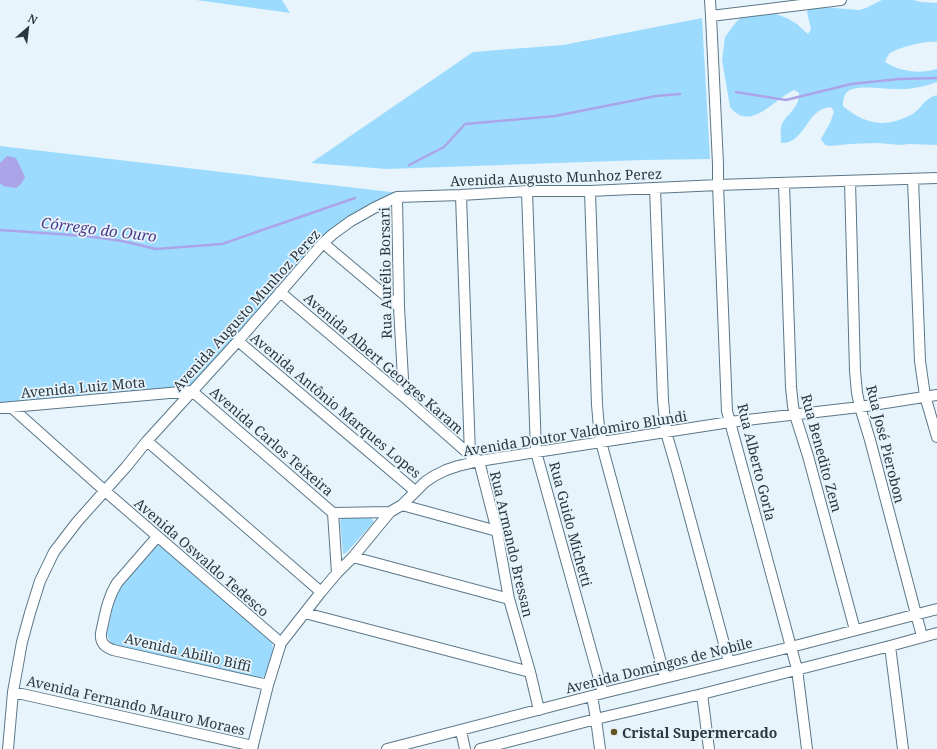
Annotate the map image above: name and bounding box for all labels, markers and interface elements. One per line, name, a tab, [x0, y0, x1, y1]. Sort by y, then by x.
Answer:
north arrow	[8, 8, 48, 48]
text: N	[26, 10, 41, 28]
street label: Avenida Augusto Munhoz Perez	[450, 164, 662, 190]
street label: Rua Aurélio Borsari	[374, 206, 396, 339]
water label: Córrego do Ouro	[40, 212, 158, 246]
street label: Avenida Augusto Munhoz Perez	[168, 225, 324, 395]
street label: Avenida Albert Georges Karam	[300, 288, 468, 438]
street label: Avenida Antônio Marques Lopes	[247, 328, 425, 482]
street label: Avenida Luiz Mota	[20, 372, 146, 402]
street label: Avenida Carlos Teixeira	[206, 382, 338, 500]
street label: Rua José Pierobon	[862, 383, 910, 505]
street label: Rua Benedito Zem	[797, 392, 847, 514]
street label: Rua Alberto Gorla	[733, 401, 781, 523]
street label: Avenida Doutor Valdomiro Blundi	[462, 406, 689, 460]
street label: Rua Guido Michetti	[545, 459, 597, 589]
street label: Rua Armando Bressan	[486, 469, 538, 619]
street label: Avenida Oswaldo Tedesco	[131, 493, 273, 621]
street label: Avenida Abilio Biffi	[123, 628, 253, 676]
street label: Avenida Domingos de Nobile	[563, 633, 755, 697]
street label: Avenida Fernando Mauro Moraes	[25, 671, 247, 739]
place label: Cristal Supermercado	[622, 723, 777, 742]
marker: Cristal Supermercado	[609, 727, 619, 737]

